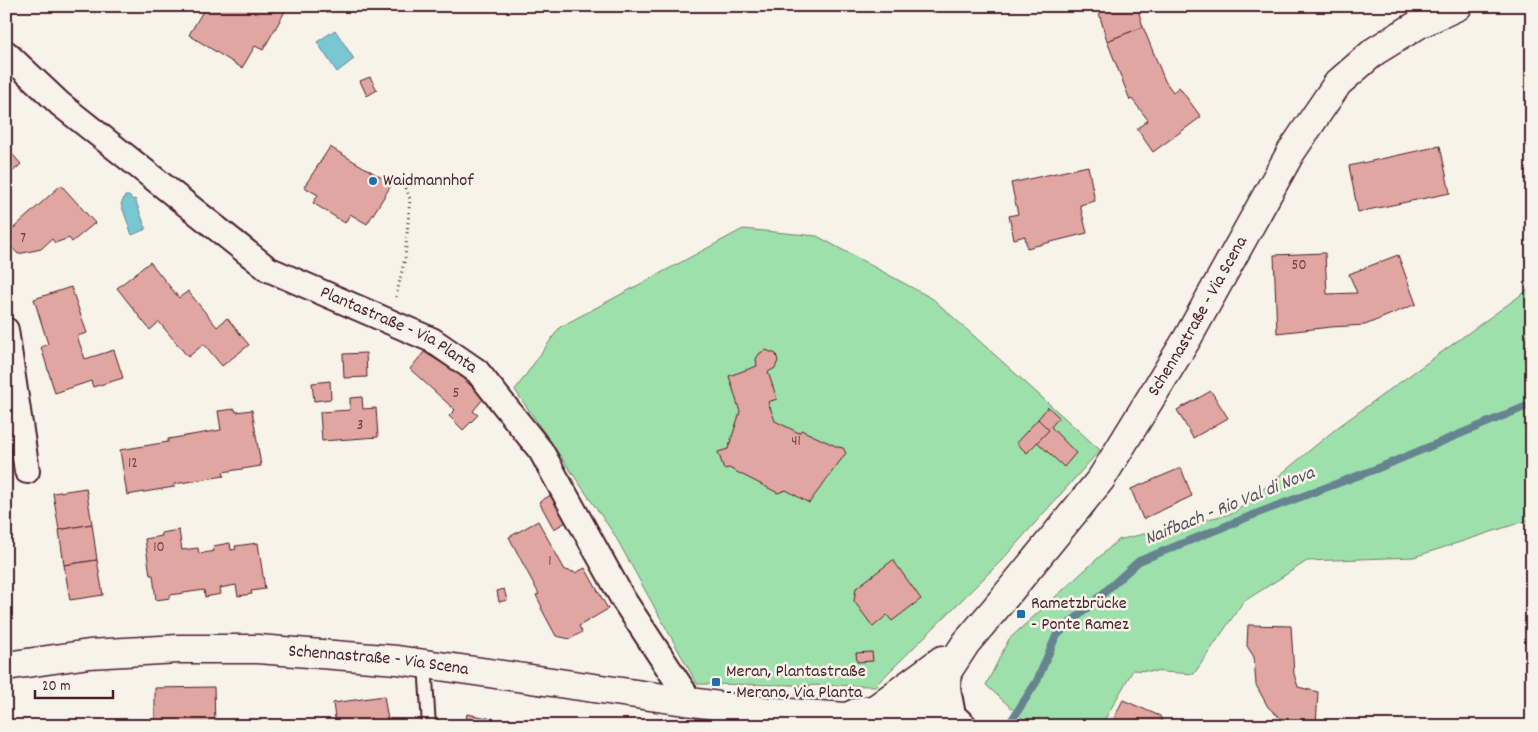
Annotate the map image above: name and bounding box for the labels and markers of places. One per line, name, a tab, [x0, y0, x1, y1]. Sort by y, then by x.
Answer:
place label: Waidmannhof	[383, 169, 474, 194]
marker: Waidmannhof	[367, 175, 379, 187]
place label: Rametzbrücke - Ponte Ramez	[1031, 592, 1129, 638]
marker: Rametzbrücke - Ponte Ramez	[1015, 608, 1027, 620]
place label: Meran, Plantastraße - Merano, Via Planta	[726, 660, 866, 706]
marker: Meran, Plantastraße - Merano, Via Planta	[710, 676, 722, 688]

